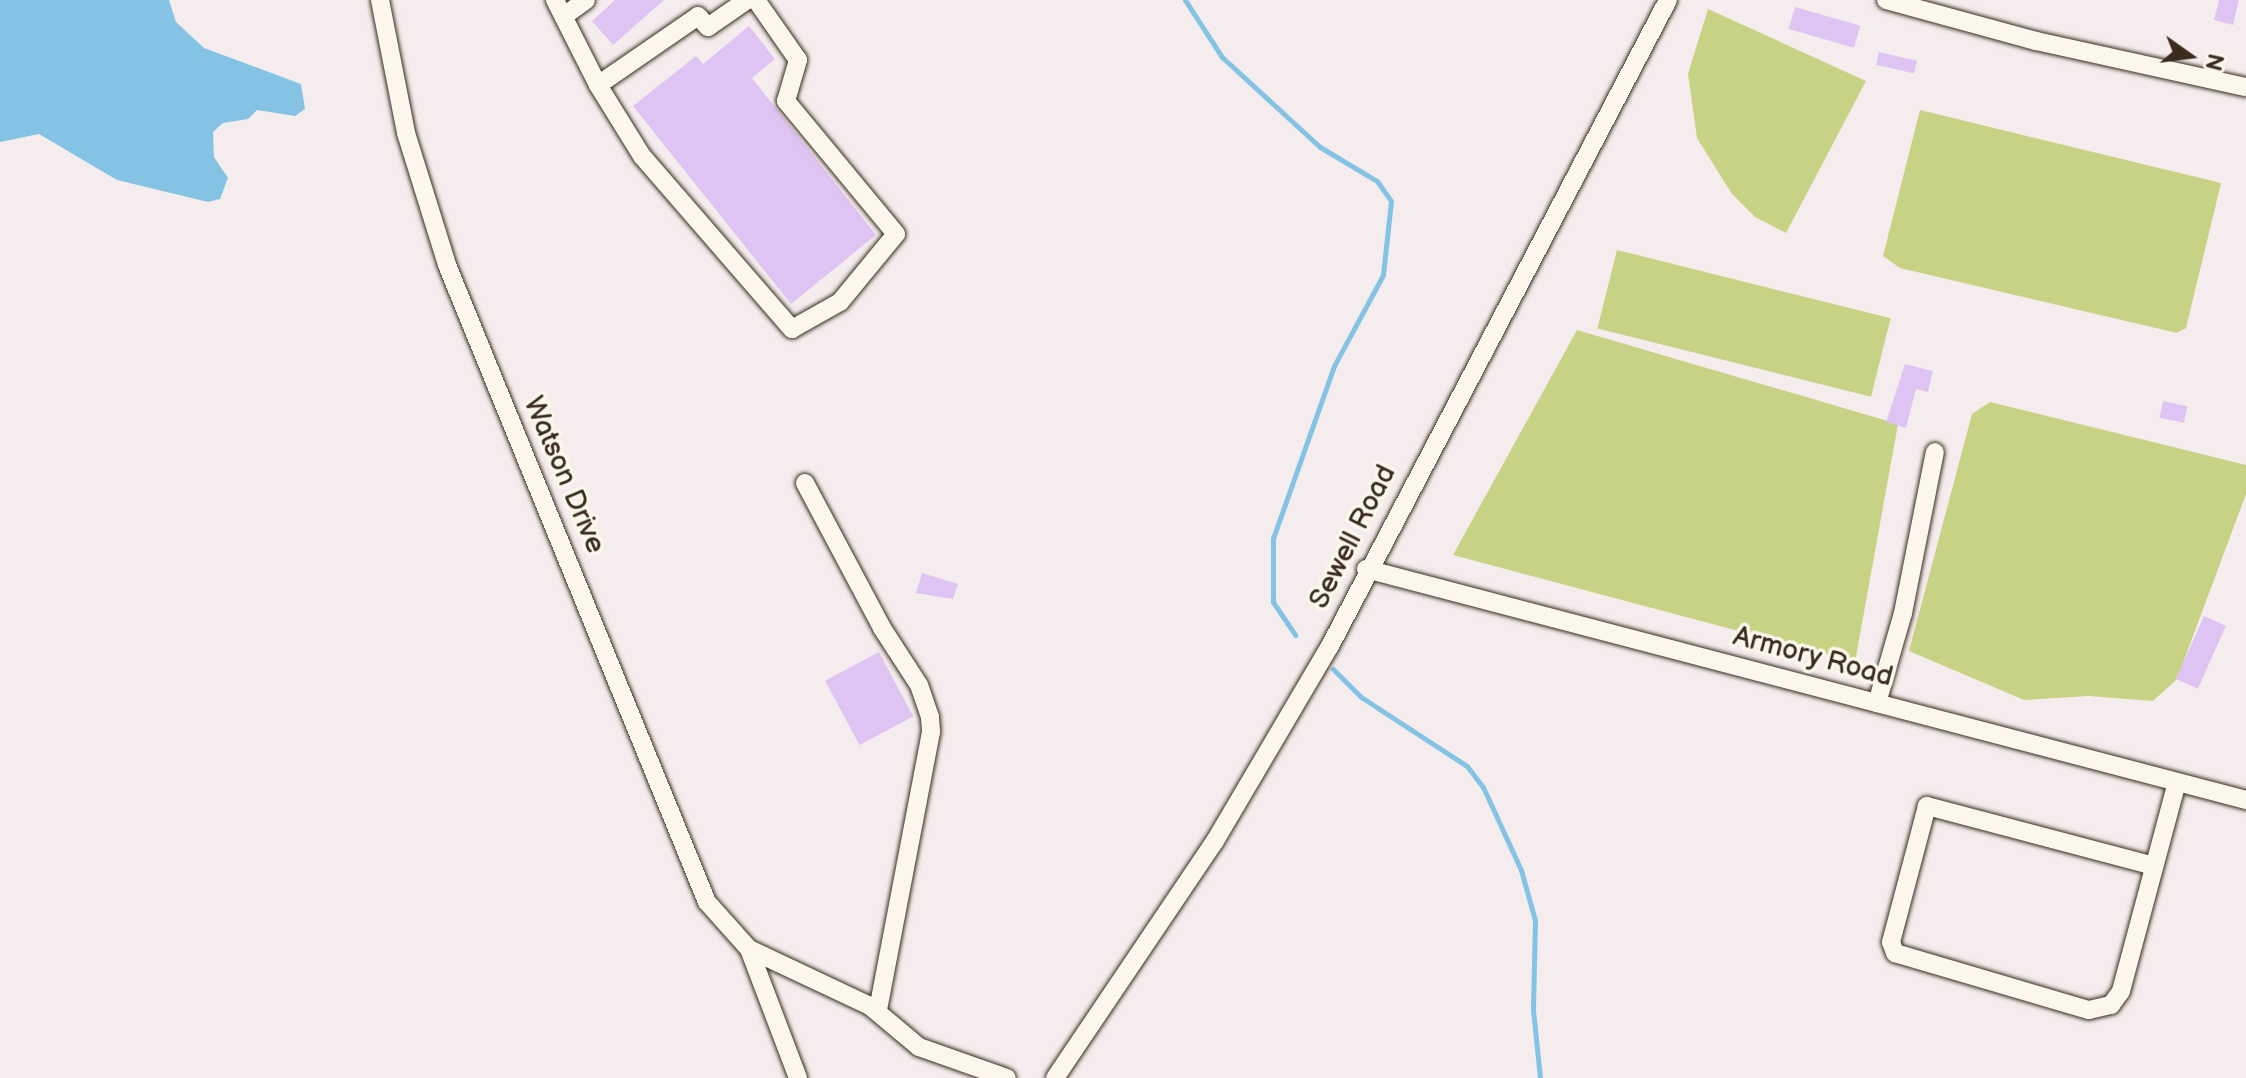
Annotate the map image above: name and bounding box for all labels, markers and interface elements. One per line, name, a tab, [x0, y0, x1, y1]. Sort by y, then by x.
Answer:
north arrow	[2150, 16, 2230, 96]
text: N	[2199, 51, 2229, 73]
street label: Watson Drive	[516, 392, 612, 558]
street label: Sewell Road	[1303, 460, 1403, 614]
street label: Armory Road	[1729, 619, 1897, 695]

